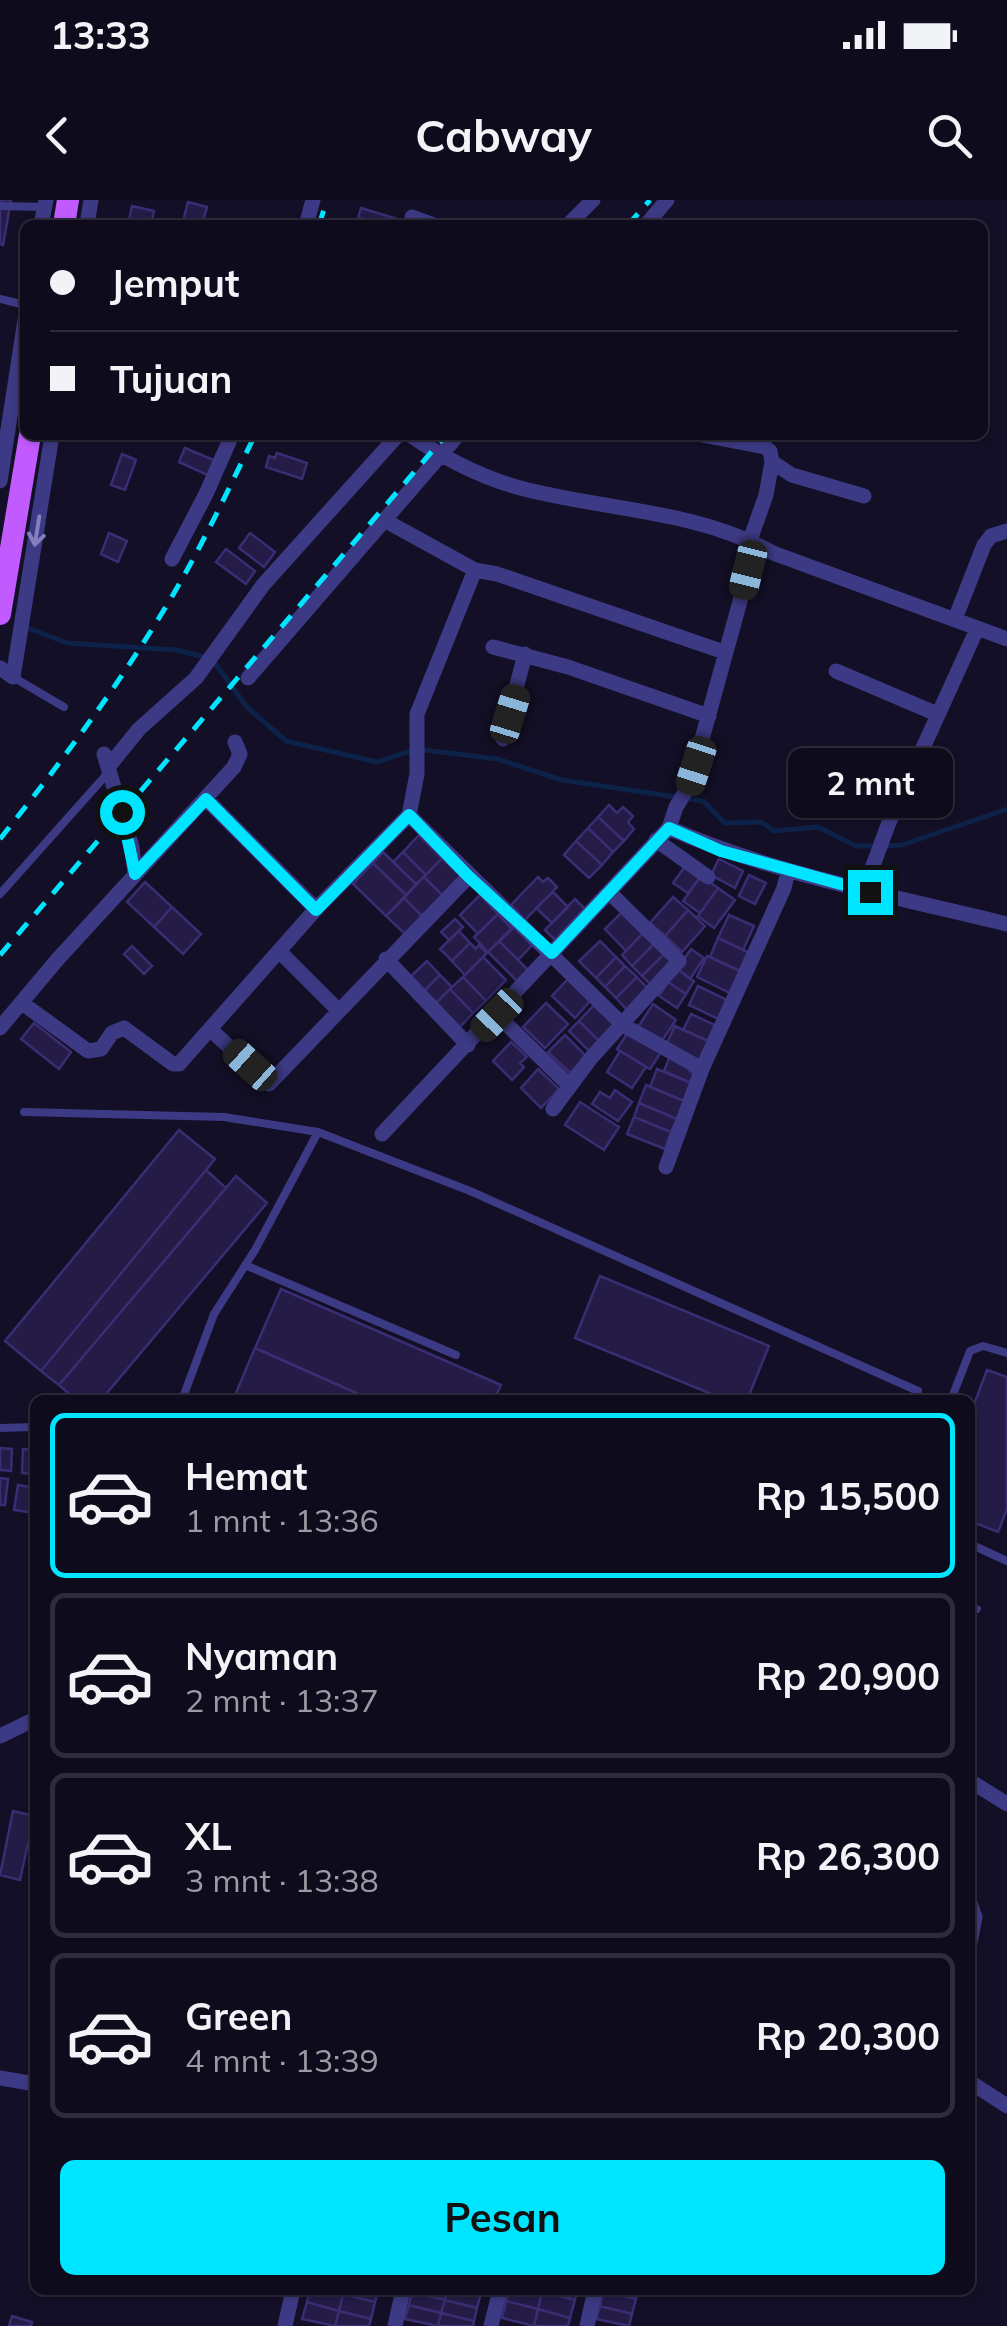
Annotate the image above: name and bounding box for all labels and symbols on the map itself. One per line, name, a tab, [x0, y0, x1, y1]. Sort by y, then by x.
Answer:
one-way arrow	[27, 515, 45, 547]
car	[726, 537, 770, 603]
car	[487, 681, 533, 747]
car	[672, 733, 720, 799]
callout: 2 mnt	[788, 747, 952, 817]
route start	[100, 790, 145, 835]
route end	[848, 870, 893, 915]
car	[465, 983, 529, 1047]
car	[218, 1034, 282, 1096]

